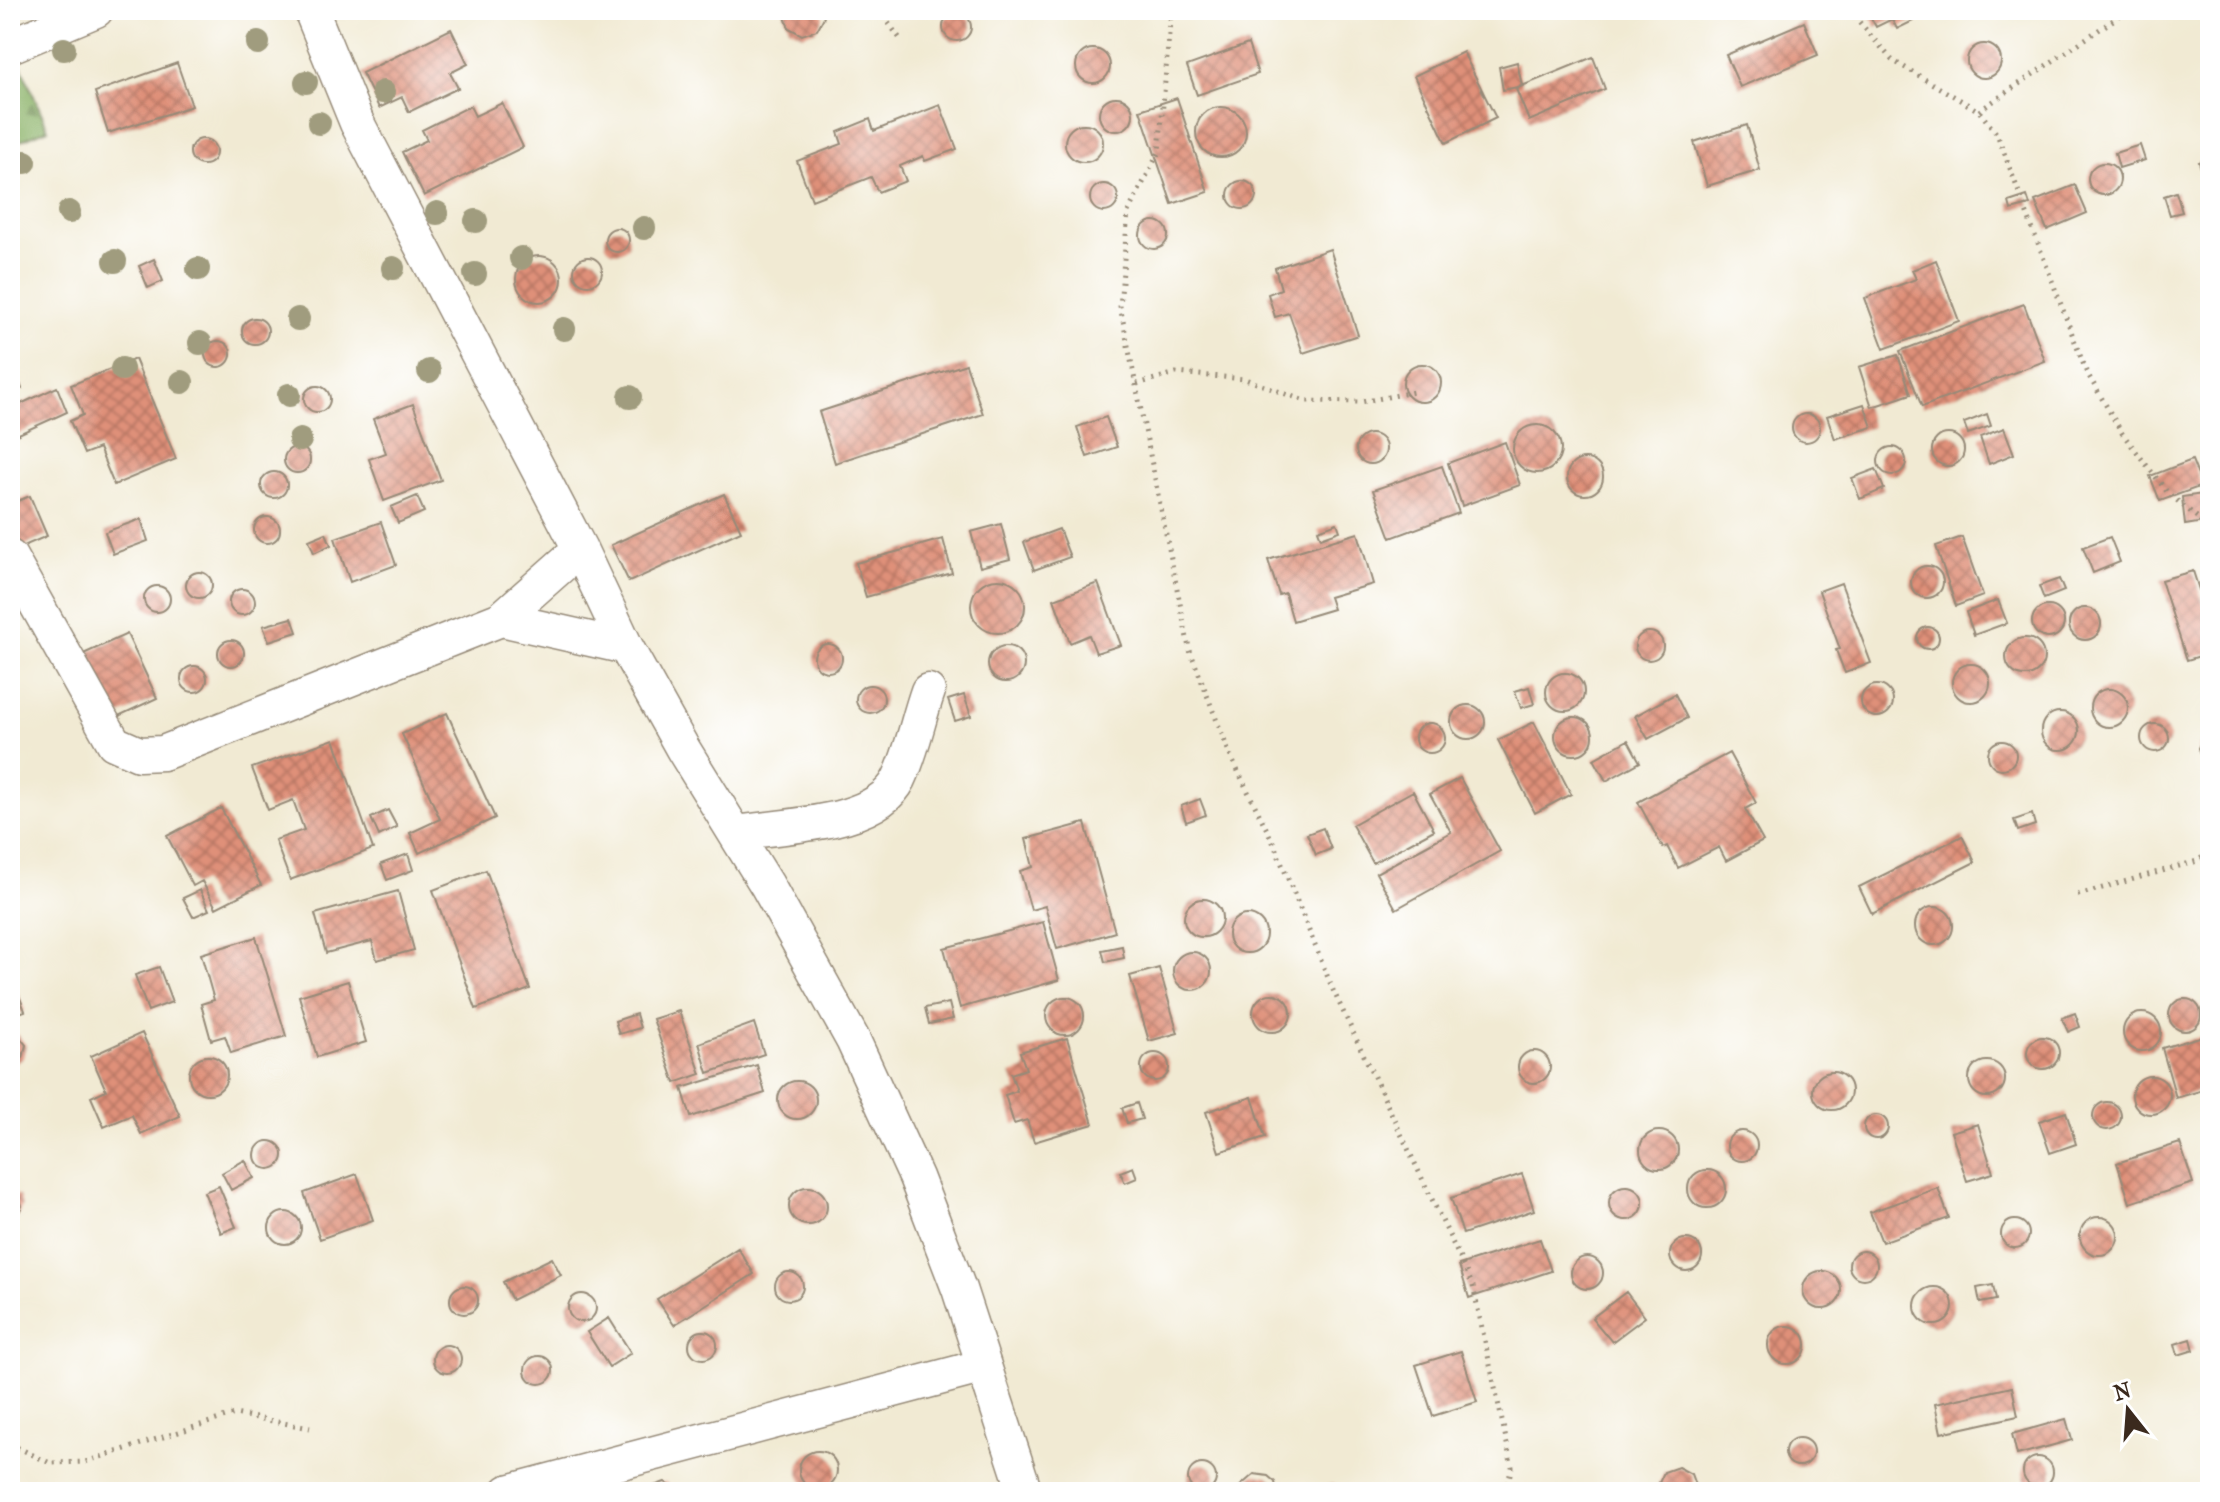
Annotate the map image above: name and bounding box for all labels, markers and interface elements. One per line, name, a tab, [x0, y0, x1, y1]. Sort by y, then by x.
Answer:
north arrow	[2088, 1370, 2168, 1450]
text: N	[2111, 1377, 2135, 1407]

